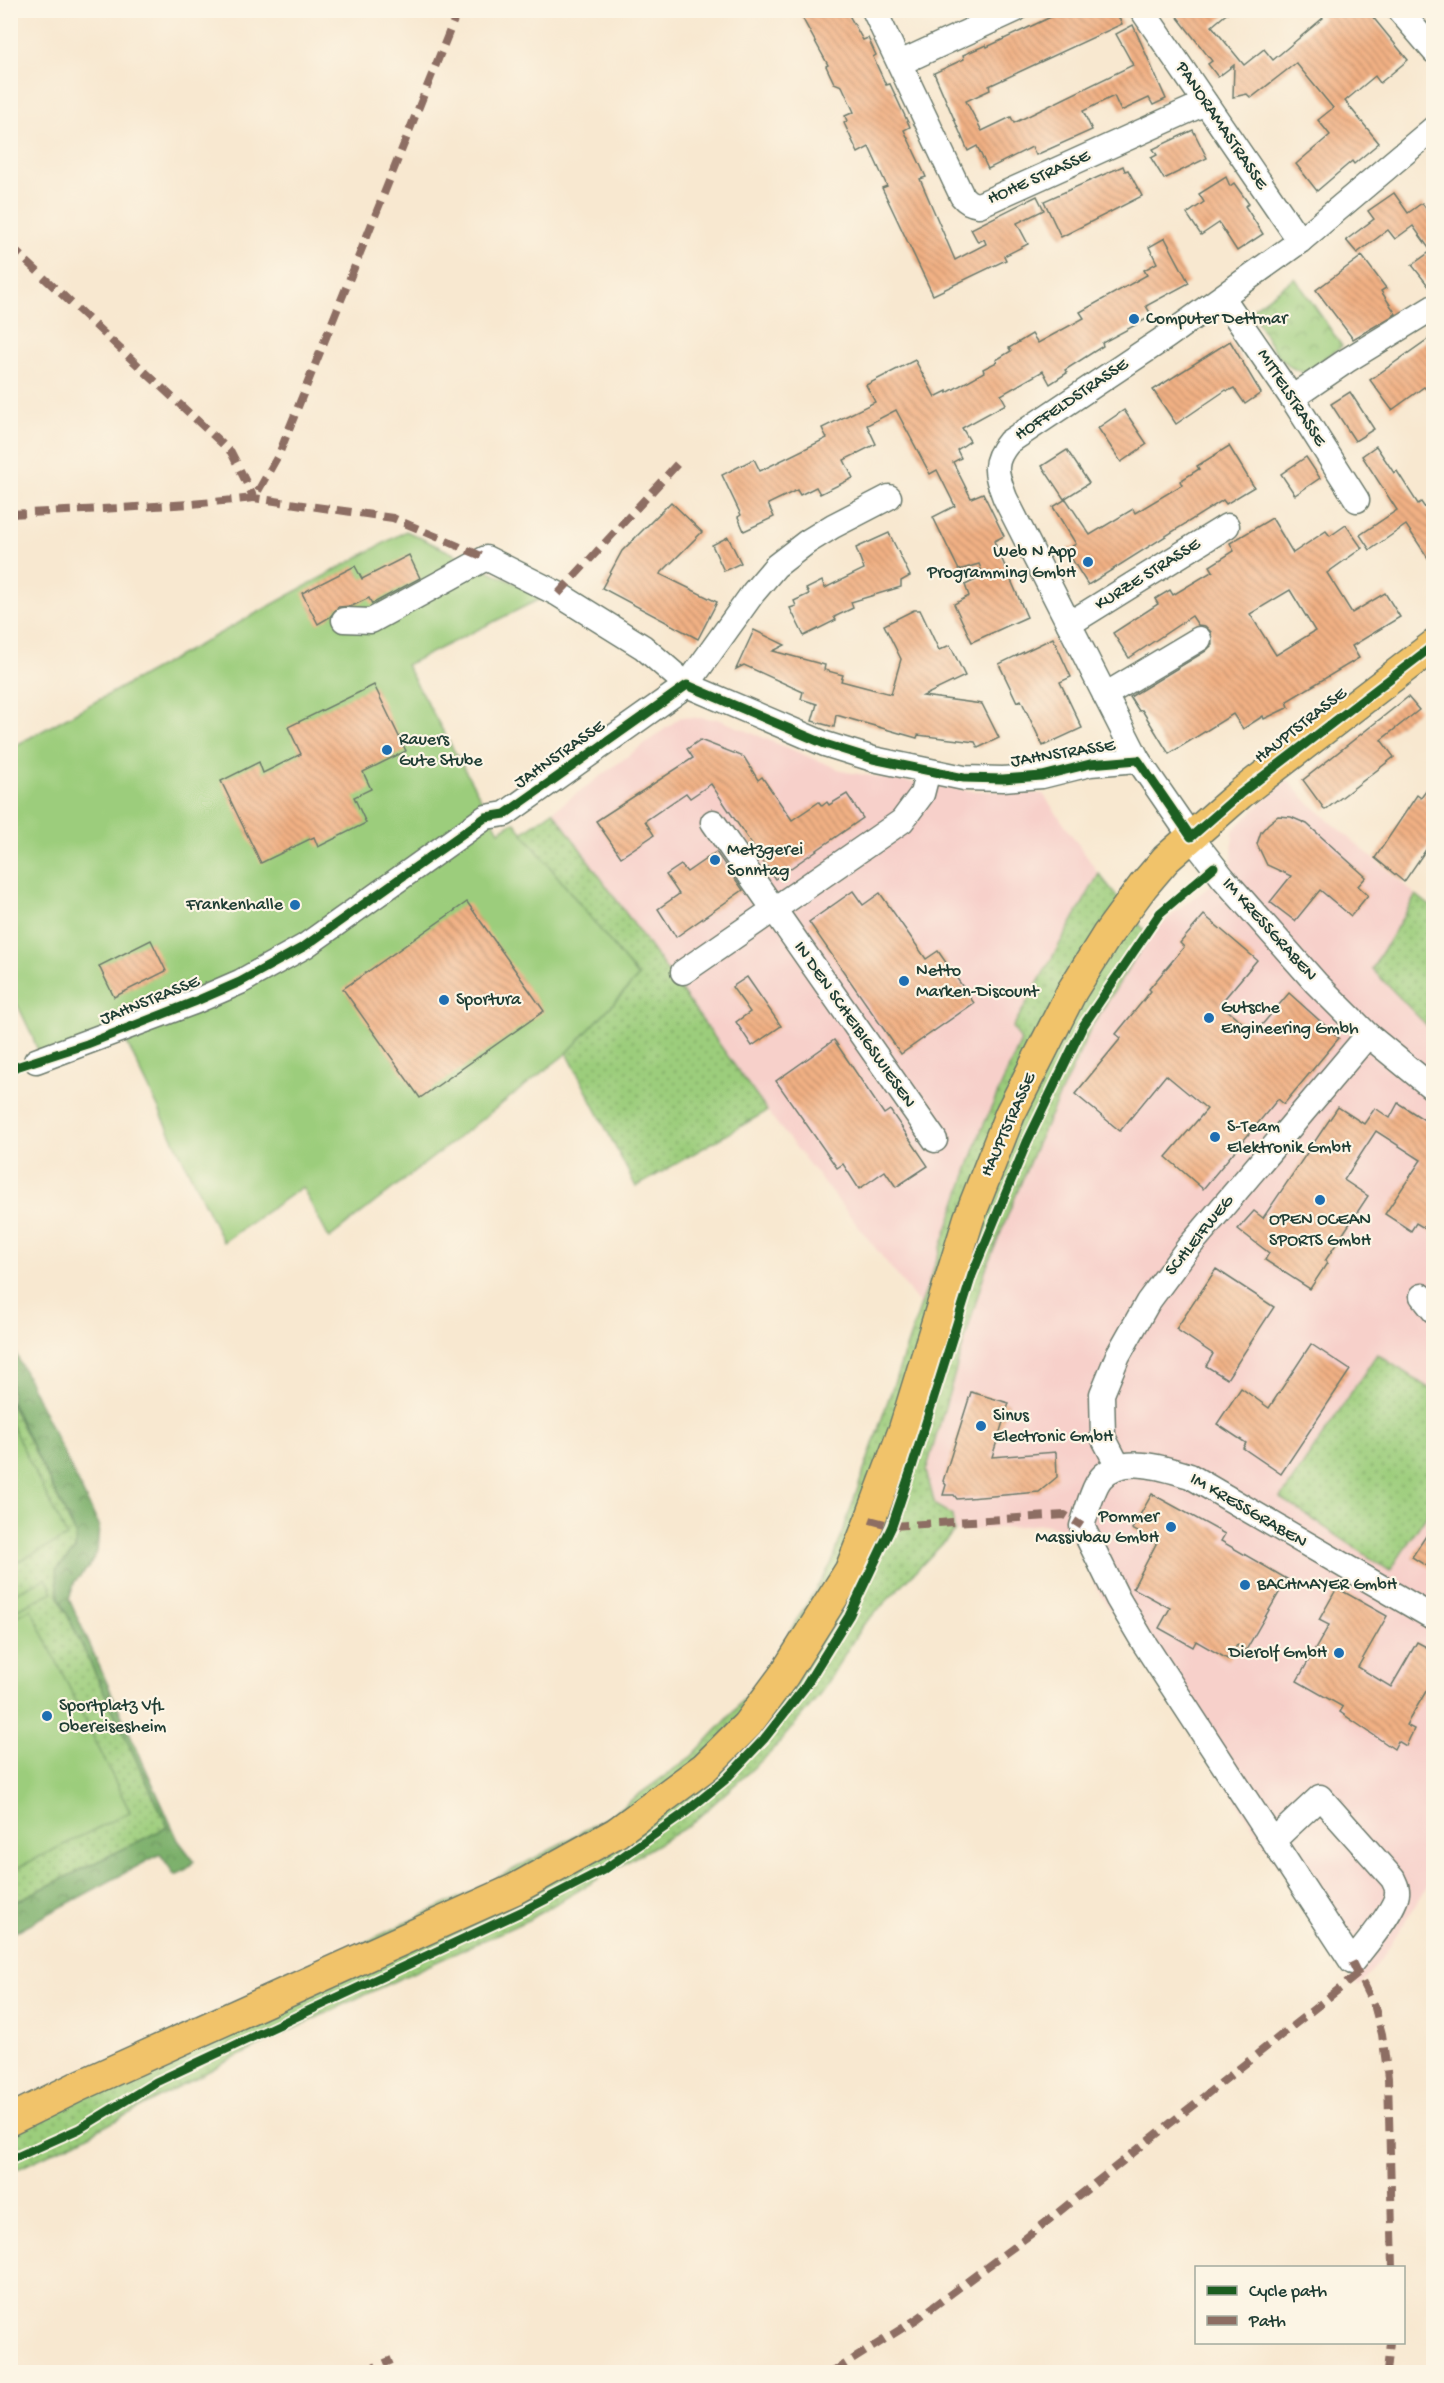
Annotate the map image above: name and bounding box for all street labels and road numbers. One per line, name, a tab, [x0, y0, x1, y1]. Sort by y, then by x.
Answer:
street label: PANORAMASTRASSE	[1170, 57, 1272, 195]
street label: HOHE STRASSE	[984, 146, 1094, 210]
street label: MITTELSTRASSE	[1252, 345, 1331, 451]
street label: HOFFELDSTRASSE	[1011, 354, 1133, 446]
street label: KURZE STRASSE	[1092, 534, 1205, 616]
street label: HAUPTSTRASSE	[1251, 683, 1352, 769]
street label: JAHNSTRASSE	[511, 716, 610, 794]
street label: JAHNSTRASSE	[1009, 735, 1117, 773]
street label: IM KRESSGRABEN	[1217, 874, 1321, 986]
street label: IN DEN SCHEIBIGSWIESEN	[788, 938, 920, 1112]
street label: JAHNSTRASSE	[97, 971, 204, 1030]
street label: HAUPTSTRASSE	[977, 1069, 1042, 1180]
street label: SCHLEIFWEG	[1161, 1191, 1239, 1281]
street label: IM KRESSGRABEN	[1186, 1469, 1310, 1553]

